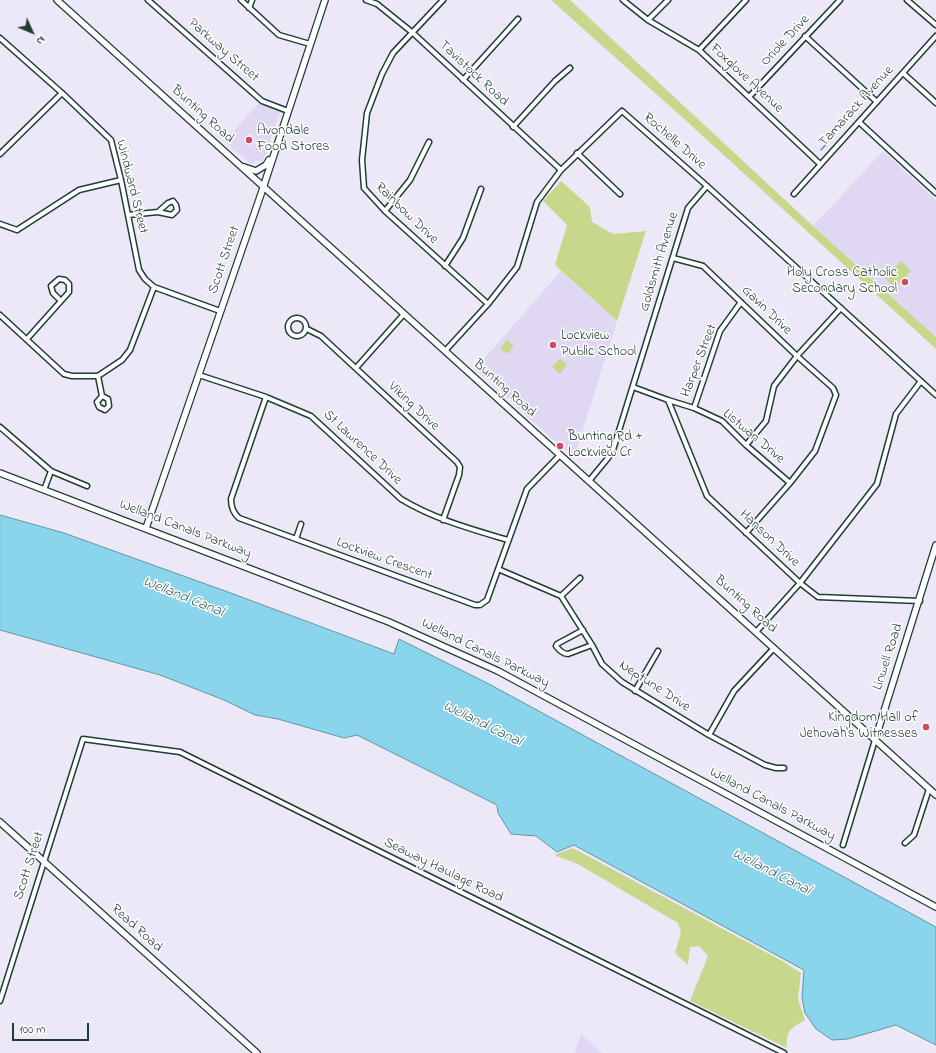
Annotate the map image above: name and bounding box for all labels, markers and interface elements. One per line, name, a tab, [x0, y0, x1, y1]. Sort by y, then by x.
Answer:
north arrow	[12, 12, 52, 52]
street label: Oriole Drive	[758, 12, 814, 70]
street label: Parkway Street	[184, 16, 262, 86]
text: N	[32, 32, 49, 49]
street label: Tavistock Road	[435, 38, 511, 110]
street label: Foxglove Avenue	[706, 41, 786, 117]
street label: Tamarack Avenue	[816, 63, 898, 151]
street label: Bunting Road	[167, 82, 237, 148]
street label: Rochelle Drive	[639, 110, 709, 174]
place label: Avondale Food Stores	[257, 124, 329, 156]
marker: Avondale Food Stores	[244, 135, 254, 145]
street label: Windward Street	[111, 138, 151, 236]
street label: Rainbow Drive	[371, 180, 441, 248]
street label: Goldsmith Avenue	[637, 210, 683, 314]
street label: Scott Street	[206, 224, 244, 296]
place label: Holy Cross Catholic Secondary School	[787, 266, 897, 298]
marker: Holy Cross Catholic Secondary School	[900, 277, 910, 287]
street label: Gavin Drive	[737, 283, 795, 339]
street label: Harper Street	[678, 322, 722, 400]
place label: Lockview Public School	[561, 329, 636, 362]
marker: Lockview Public School	[548, 340, 558, 350]
street label: Bunting Road	[469, 356, 539, 422]
street label: Viking Drive	[384, 379, 442, 435]
street label: Listwan Drive	[719, 406, 787, 468]
street label: St Lawrence Drive	[319, 407, 405, 489]
place label: Bunting Rd + Lockview Cr	[568, 430, 643, 462]
marker: Bunting Rd + Lockview Cr	[555, 441, 565, 451]
street label: Welland Canals Parkway	[117, 497, 253, 563]
street label: Hanson Drive	[735, 507, 803, 571]
street label: Lockview Crescent	[334, 535, 434, 585]
street label: Bunting Road	[710, 572, 780, 638]
water label: Welland Canal	[140, 574, 226, 622]
street label: Welland Canals Parkway	[418, 616, 552, 692]
street label: Linwell Road	[870, 622, 908, 692]
street label: Neptune Drive	[615, 658, 693, 716]
water label: Welland Canal	[440, 698, 524, 752]
place label: Kingdom Hall of Jehovah's Witnesses	[800, 711, 918, 744]
marker: Kingdom Hall of Jehovah's Witnesses	[921, 722, 931, 732]
street label: Welland Canals Parkway	[706, 765, 838, 845]
street label: Scott Street	[11, 830, 49, 902]
street label: Seaway Haulage Road	[380, 835, 506, 907]
water label: Welland Canal	[729, 846, 813, 900]
street label: Read Road	[107, 902, 165, 956]
scale bar	[14, 1015, 91, 1041]
text: 100 m	[19, 1021, 46, 1039]

